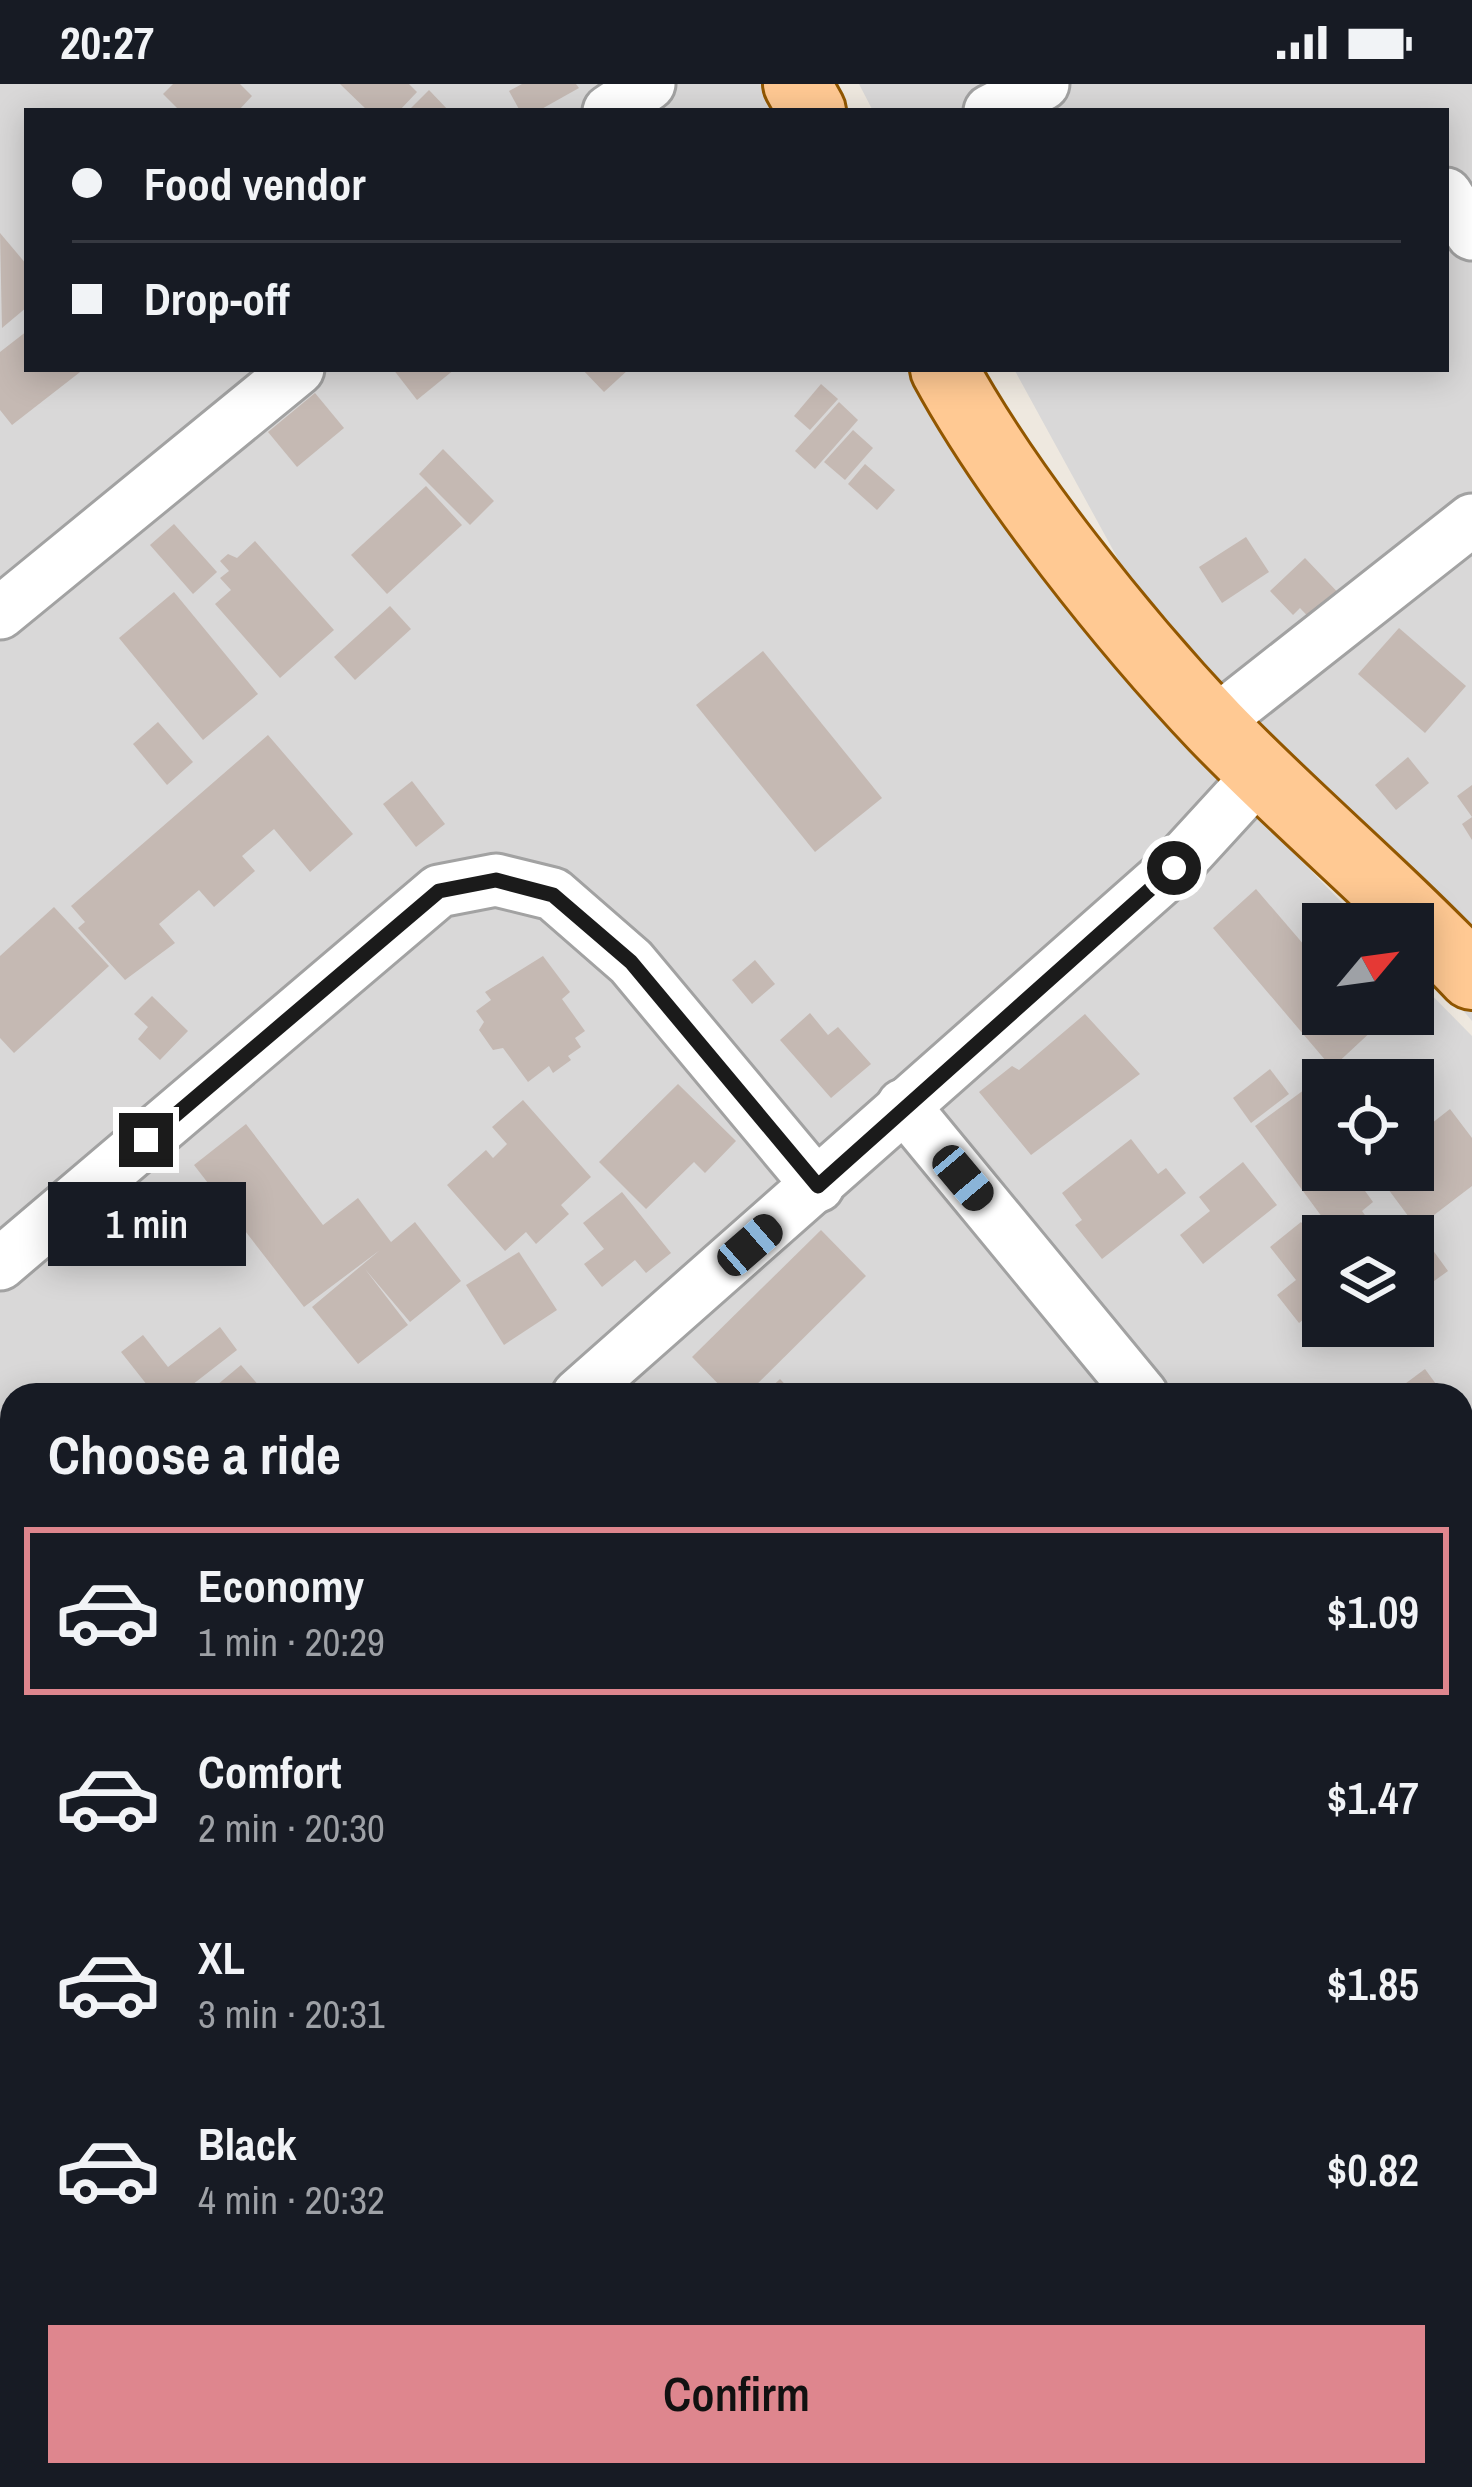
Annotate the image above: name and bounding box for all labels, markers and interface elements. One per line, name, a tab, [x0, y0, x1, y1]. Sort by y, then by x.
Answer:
text: 20:27	[60, 12, 154, 73]
text: Food vendor	[144, 153, 366, 214]
text: Drop-off	[144, 268, 290, 329]
route start	[1147, 841, 1201, 895]
north arrow	[1302, 903, 1434, 1035]
map controls	[1302, 903, 1434, 1347]
button: locate	[1302, 1059, 1434, 1191]
route end	[119, 1113, 173, 1167]
car	[926, 1139, 1000, 1217]
callout: 1 min	[47, 1182, 245, 1266]
text: 1 min	[106, 1198, 188, 1250]
car	[711, 1208, 789, 1282]
button: layers	[1302, 1215, 1434, 1347]
text: Choose a ride	[48, 1418, 341, 1491]
text: Economy	[198, 1555, 364, 1616]
icon: car	[54, 1557, 162, 1665]
text: $1.09	[1327, 1581, 1419, 1642]
text: 1 min · 20:29	[198, 1616, 385, 1668]
text: Comfort	[198, 1741, 341, 1802]
icon: car	[54, 1743, 162, 1851]
text: $1.47	[1327, 1767, 1419, 1828]
text: 2 min · 20:30	[198, 1802, 385, 1854]
text: XL	[198, 1927, 245, 1988]
icon: car	[54, 1929, 162, 2037]
text: $1.85	[1327, 1953, 1419, 2014]
text: 3 min · 20:31	[198, 1988, 385, 2040]
text: Black	[198, 2113, 296, 2174]
icon: car	[54, 2115, 162, 2223]
text: $0.82	[1327, 2139, 1419, 2200]
text: 4 min · 20:32	[198, 2174, 385, 2226]
button: Confirm	[48, 2325, 1425, 2463]

